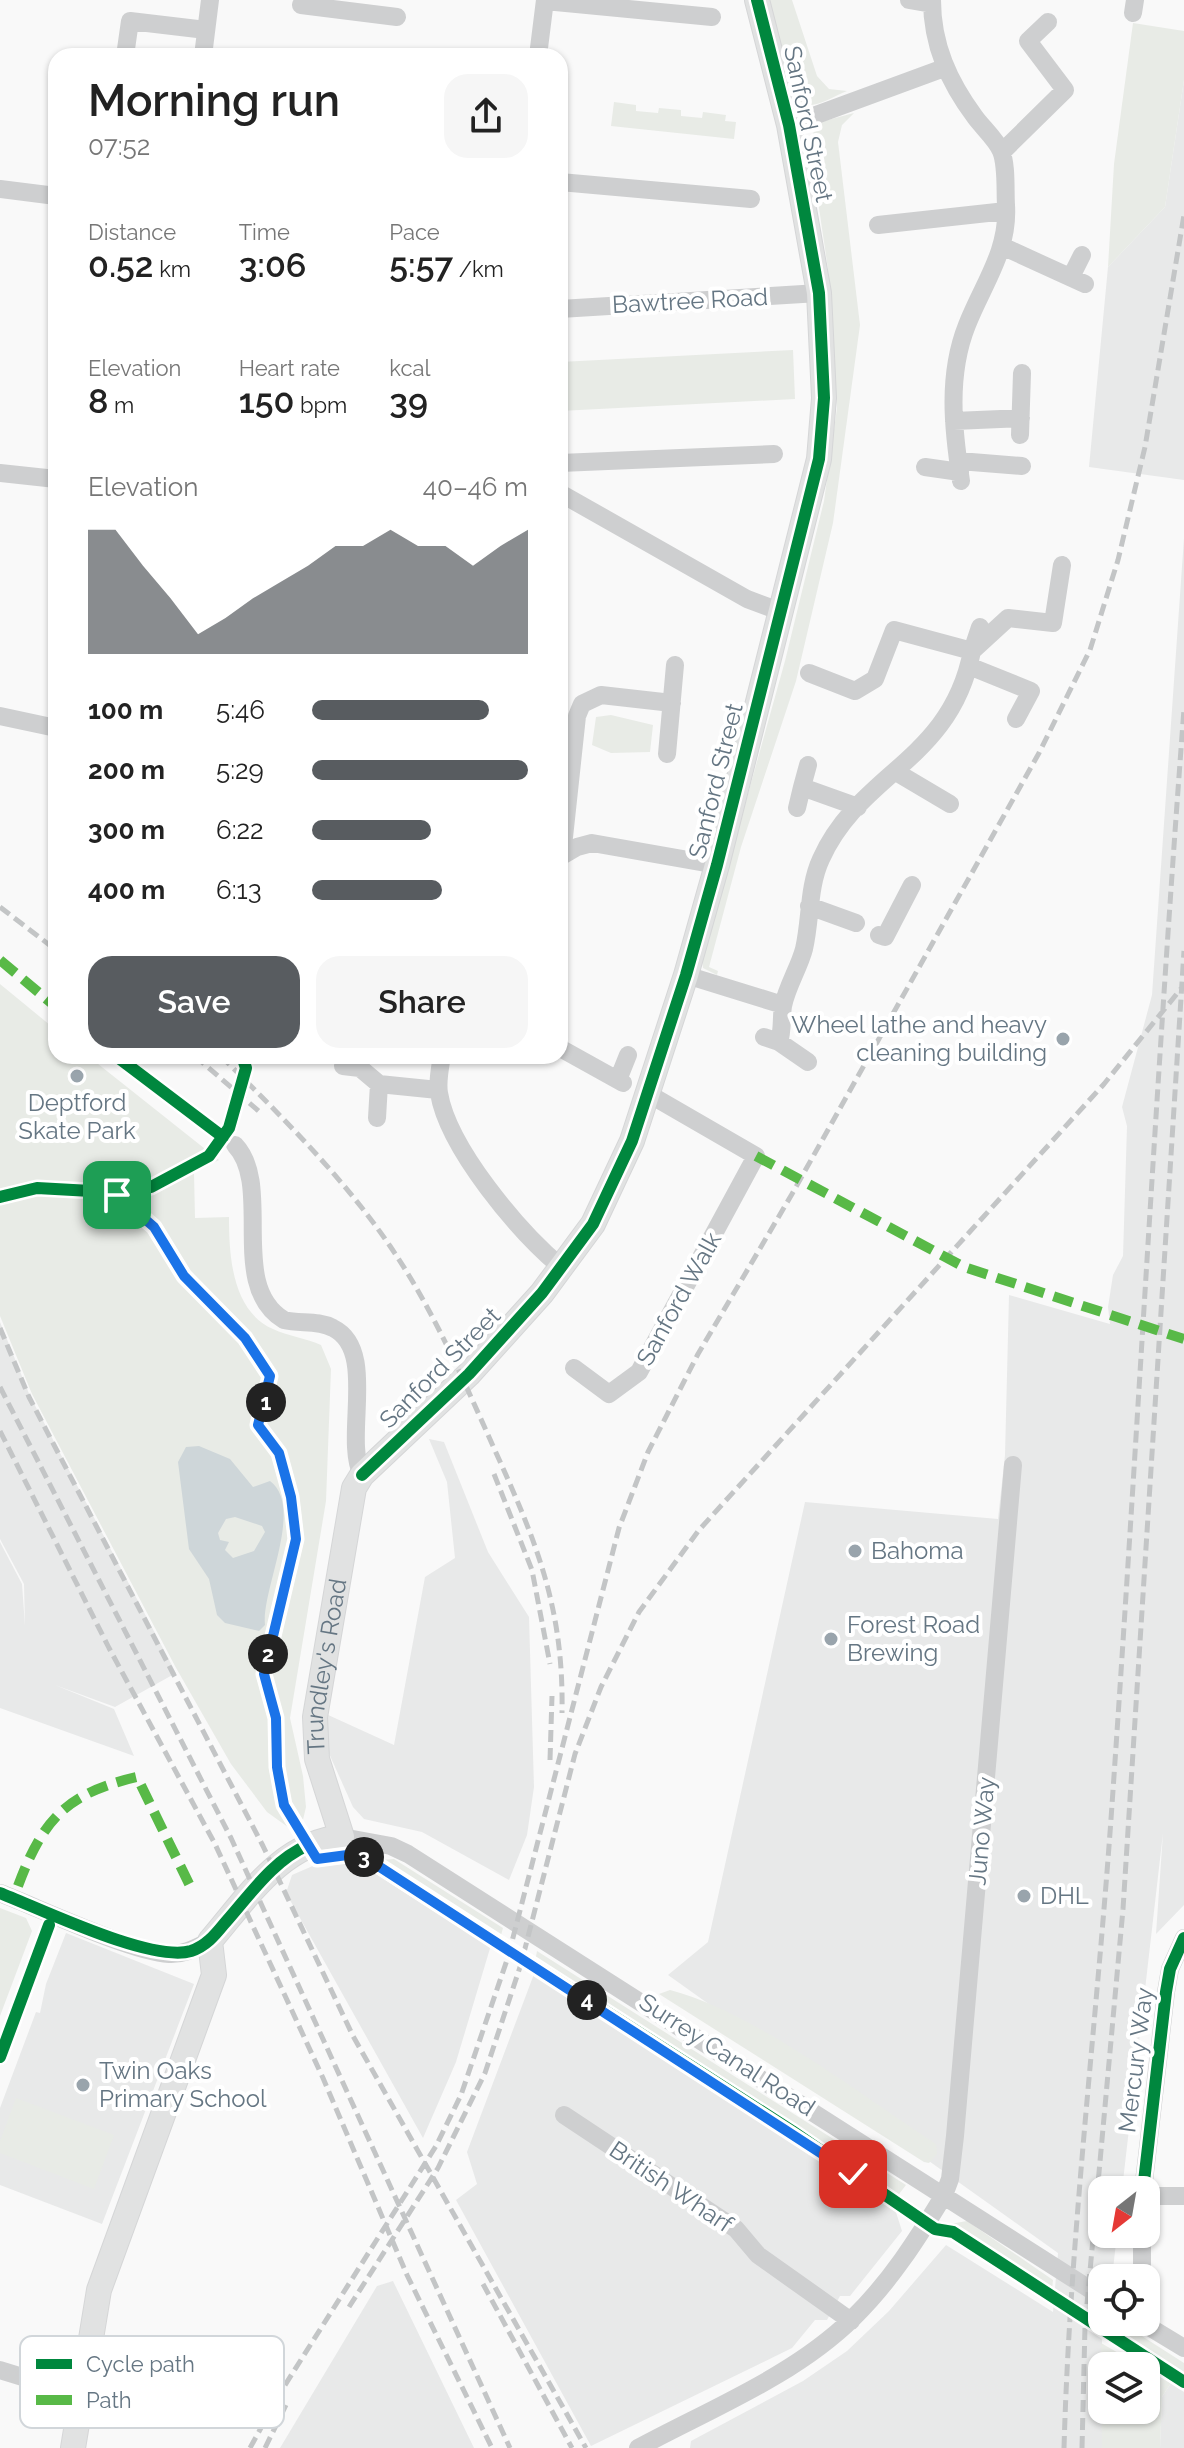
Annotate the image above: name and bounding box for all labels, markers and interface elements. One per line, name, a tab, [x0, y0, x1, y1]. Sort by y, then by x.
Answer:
street label: Sanford Street	[778, 43, 839, 205]
button: share	[444, 74, 528, 158]
text: Morning run	[88, 75, 340, 126]
text: 07:52	[88, 131, 150, 161]
text: Distance	[88, 219, 176, 245]
text: Time	[239, 219, 290, 245]
text: Pace	[389, 219, 440, 245]
text: 0.52	[88, 245, 154, 285]
text: 3:06	[239, 245, 306, 285]
text: 5:57	[389, 245, 453, 285]
text: km	[154, 256, 191, 282]
text: /km	[453, 256, 504, 282]
street label: Bawtree Road	[611, 282, 769, 319]
text: Elevation	[88, 355, 181, 381]
text: Heart rate	[239, 355, 340, 381]
text: kcal	[389, 355, 430, 381]
text: 8	[88, 381, 108, 421]
text: 150	[239, 381, 294, 421]
text: 39	[389, 381, 428, 421]
text: m	[108, 392, 134, 418]
text: bpm	[294, 392, 347, 418]
text: Elevation	[88, 472, 198, 502]
text: 40–46 m	[423, 472, 528, 502]
text: 100 m	[88, 695, 163, 725]
text: 5:46	[216, 695, 265, 725]
street label: Sanford Street	[682, 700, 749, 862]
text: 200 m	[88, 755, 165, 785]
text: 5:29	[216, 755, 264, 785]
text: 300 m	[88, 815, 165, 845]
text: 6:22	[216, 815, 264, 845]
text: 400 m	[88, 875, 165, 905]
text: 6:13	[216, 875, 262, 905]
button: Save	[88, 956, 300, 1048]
button: Share	[316, 956, 528, 1048]
place label: Wheel lathe and heavy cleaning building	[791, 1010, 1047, 1067]
marker: Wheel lathe and heavy cleaning building	[1054, 1030, 1072, 1048]
marker: Deptford Skate Park	[68, 1067, 86, 1085]
place label: Deptford Skate Park	[18, 1088, 136, 1145]
pin	[83, 1161, 151, 1229]
icon: arrive	[95, 1173, 139, 1217]
street label: Sanford Walk	[630, 1227, 727, 1370]
street label: Sanford Street	[373, 1301, 506, 1434]
pin: 1	[246, 1382, 286, 1422]
text: 1	[261, 1389, 271, 1415]
place label: Bahoma	[871, 1536, 963, 1565]
marker: Bahoma	[846, 1542, 864, 1560]
street label: Trundley's Road	[300, 1576, 352, 1755]
place label: Forest Road Brewing	[847, 1610, 980, 1667]
marker: Forest Road Brewing	[822, 1630, 840, 1648]
pin: 2	[248, 1634, 288, 1674]
text: 2	[262, 1641, 274, 1667]
street label: Juno Way	[962, 1776, 1001, 1886]
pin: 3	[344, 1837, 384, 1877]
text: 3	[358, 1844, 370, 1870]
place label: DHL	[1040, 1881, 1089, 1910]
marker: DHL	[1015, 1887, 1033, 1905]
pin: 4	[567, 1980, 607, 2020]
street label: Mercury Way	[1112, 1986, 1159, 2134]
text: 4	[581, 1987, 593, 2013]
street label: Surrey Canal Road	[634, 1987, 821, 2122]
place label: Twin Oaks Primary School	[99, 2056, 267, 2113]
marker: Twin Oaks Primary School	[74, 2076, 92, 2094]
street label: British Wharf	[604, 2135, 739, 2239]
pin	[819, 2140, 887, 2208]
icon: check	[831, 2152, 875, 2196]
north arrow	[1088, 2176, 1160, 2248]
map controls	[1088, 2176, 1160, 2424]
button: locate	[1088, 2264, 1160, 2336]
legend	[20, 2336, 284, 2428]
text: Cycle path	[86, 2351, 195, 2377]
button: layers	[1088, 2352, 1160, 2424]
text: Path	[86, 2387, 132, 2413]

